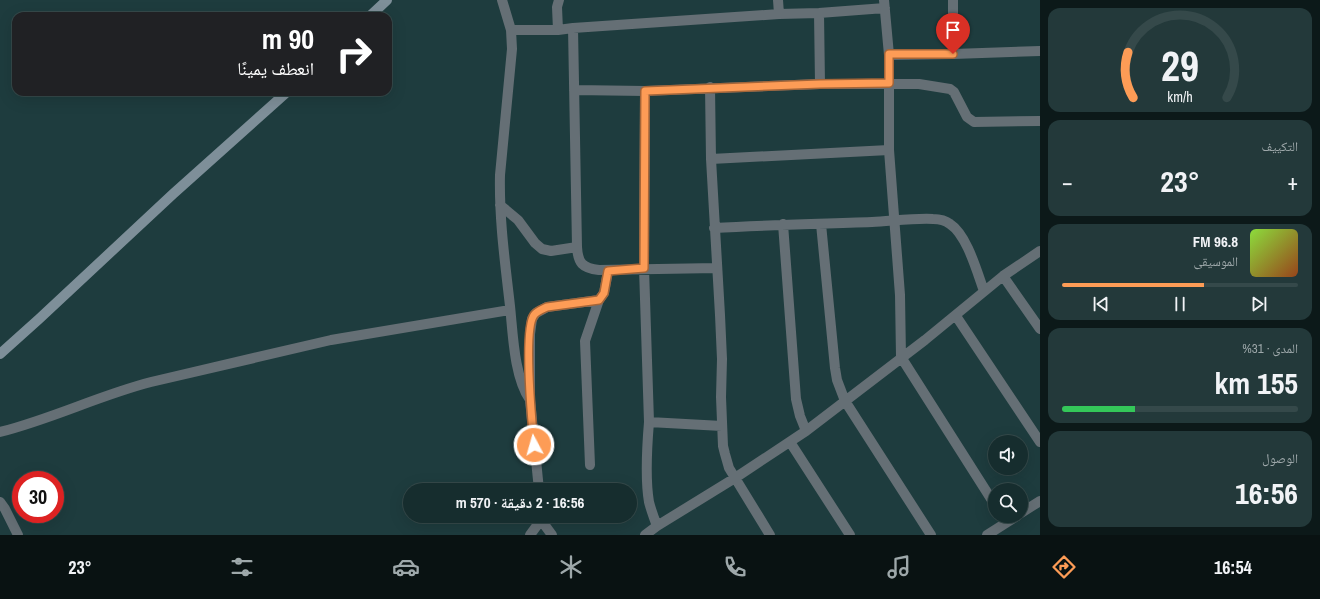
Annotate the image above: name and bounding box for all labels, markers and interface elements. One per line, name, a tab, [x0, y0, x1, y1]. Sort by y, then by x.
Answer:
pin	[936, 13, 970, 54]
icon: arrive	[942, 19, 964, 41]
text: 90 m	[262, 20, 314, 58]
icon: right	[328, 28, 380, 80]
text: 29	[1161, 38, 1199, 94]
text: انعطف يمينًا	[237, 56, 314, 81]
text: km/h	[1167, 87, 1193, 106]
text: التكييف	[1262, 138, 1298, 155]
text: 23°	[1160, 161, 1200, 201]
text: −	[1062, 167, 1073, 197]
text: +	[1287, 167, 1298, 197]
text: 96.8 FM	[1193, 231, 1238, 252]
text: الموسيقى	[1194, 253, 1238, 270]
icon: previous	[1090, 293, 1112, 315]
icon: pause	[1169, 293, 1191, 315]
icon: next	[1248, 293, 1270, 315]
text: المدى · 31%	[1242, 340, 1298, 357]
text: 155 km	[1215, 363, 1298, 403]
position arrow	[513, 424, 555, 466]
map controls	[988, 435, 1028, 523]
button: sound	[988, 435, 1028, 475]
text: الوصول	[1262, 450, 1298, 467]
speed limit sign: 30	[12, 471, 64, 523]
text: 16:56	[1235, 473, 1298, 513]
button: search	[988, 483, 1028, 523]
text: 16:56 · 2 دقيقة · 570 m	[456, 492, 584, 513]
icon: filters	[228, 553, 256, 581]
icon: car	[392, 553, 420, 581]
icon: climate	[557, 553, 585, 581]
icon: phone	[721, 553, 749, 581]
icon: music	[885, 553, 913, 581]
icon: directions	[1050, 553, 1078, 581]
text: 23°	[68, 555, 92, 580]
text: 16:54	[1214, 555, 1252, 580]

